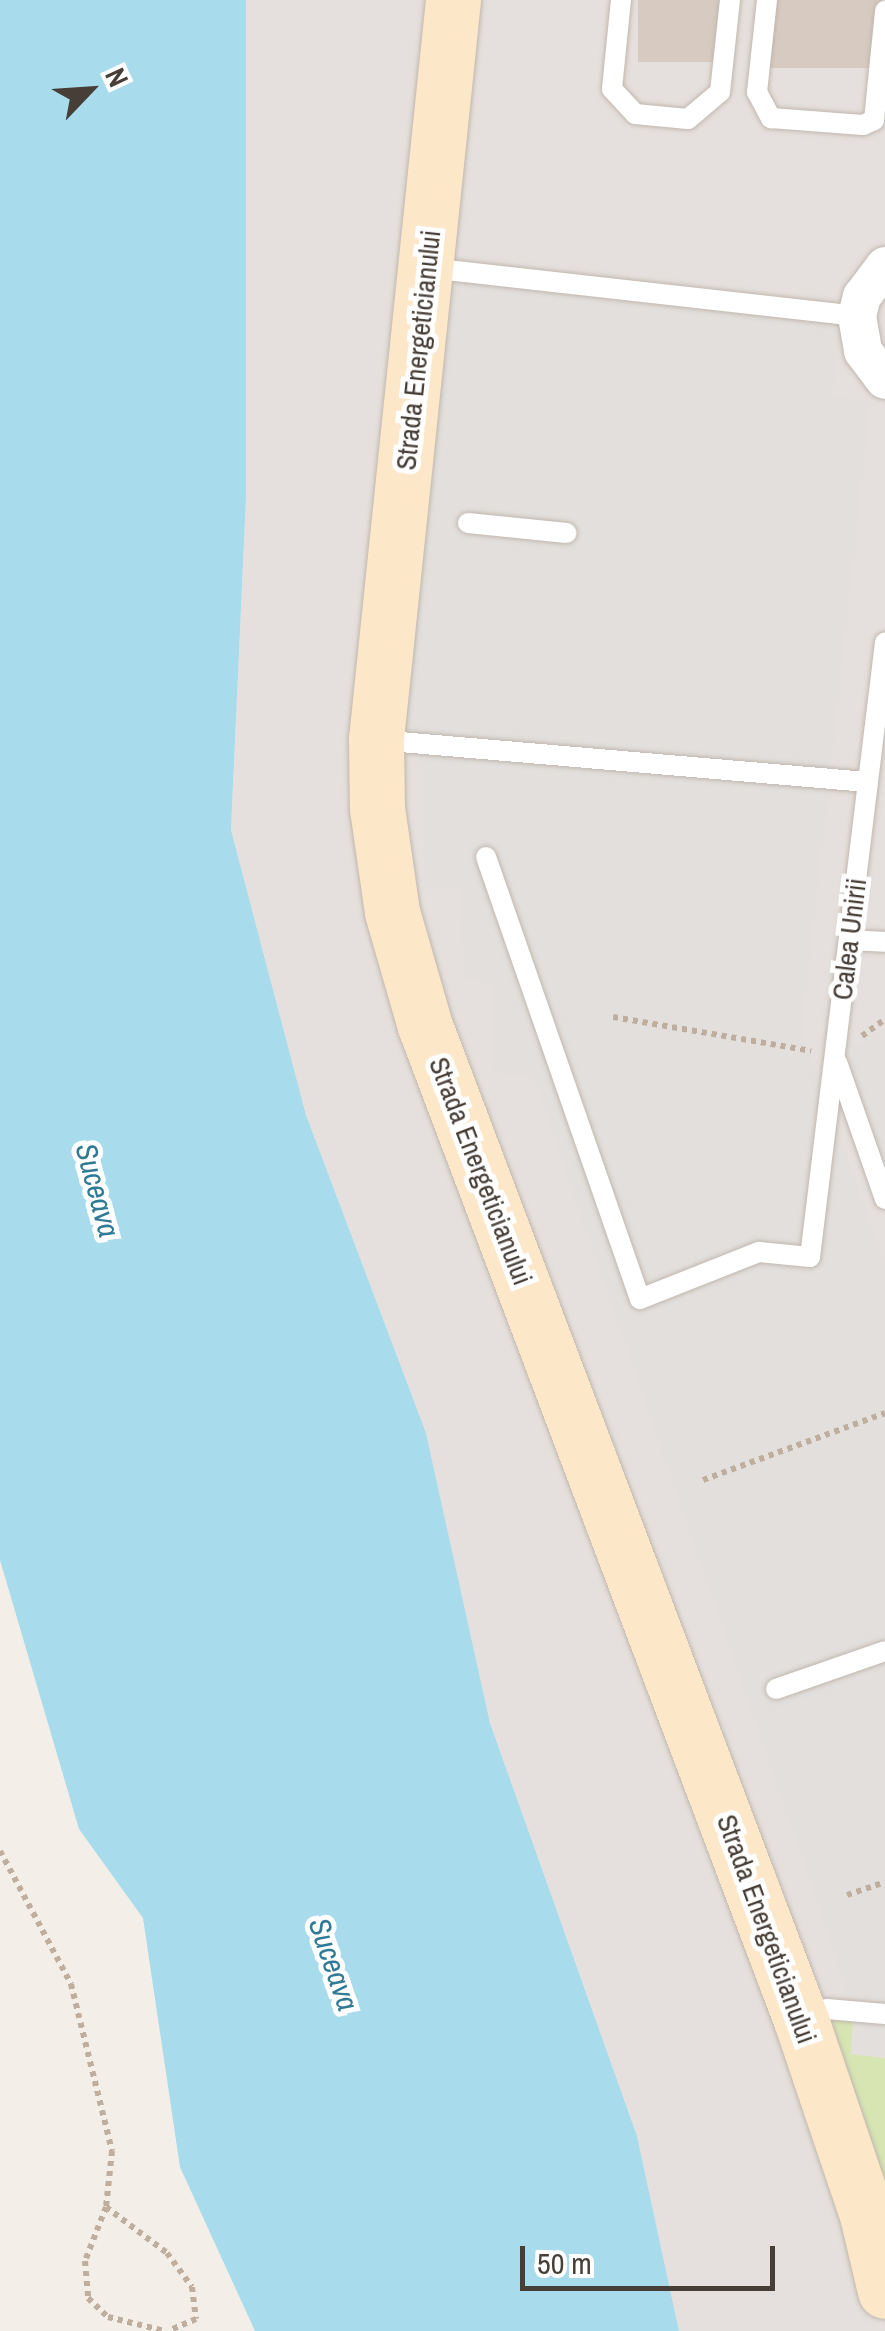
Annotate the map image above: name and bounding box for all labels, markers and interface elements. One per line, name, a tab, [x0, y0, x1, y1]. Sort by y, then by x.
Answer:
north arrow	[40, 40, 140, 140]
text: N	[96, 62, 138, 93]
street label: Strada Energeticianului	[389, 228, 447, 472]
street label: Calea Unirii	[825, 876, 873, 1002]
street label: Strada Energeticianului	[422, 1052, 540, 1290]
water label: Suceava	[68, 1139, 128, 1241]
street label: Strada Energeticianului	[710, 1810, 824, 2048]
water label: Suceava	[301, 1913, 367, 2015]
scale bar	[525, 2226, 780, 2288]
text: 50 m	[537, 2243, 592, 2283]

